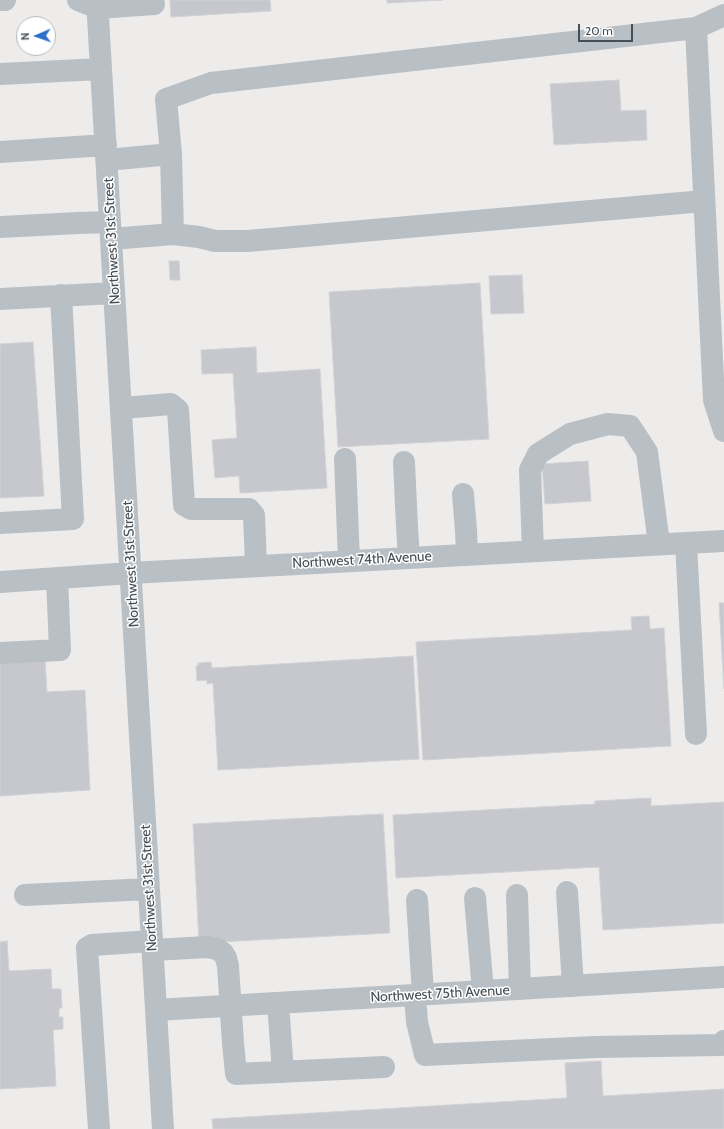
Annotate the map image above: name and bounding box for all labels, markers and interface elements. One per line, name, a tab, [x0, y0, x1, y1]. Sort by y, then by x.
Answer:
north arrow	[16, 16, 56, 56]
scale bar	[580, 16, 635, 42]
text: 20 m	[585, 23, 613, 38]
text: N	[18, 32, 32, 41]
street label: Northwest 31st Street	[100, 177, 124, 305]
street label: Northwest 31st Street	[119, 500, 143, 628]
street label: Northwest 74th Avenue	[292, 548, 432, 572]
street label: Northwest 31st Street	[137, 824, 161, 952]
street label: Northwest 75th Avenue	[370, 982, 510, 1006]

